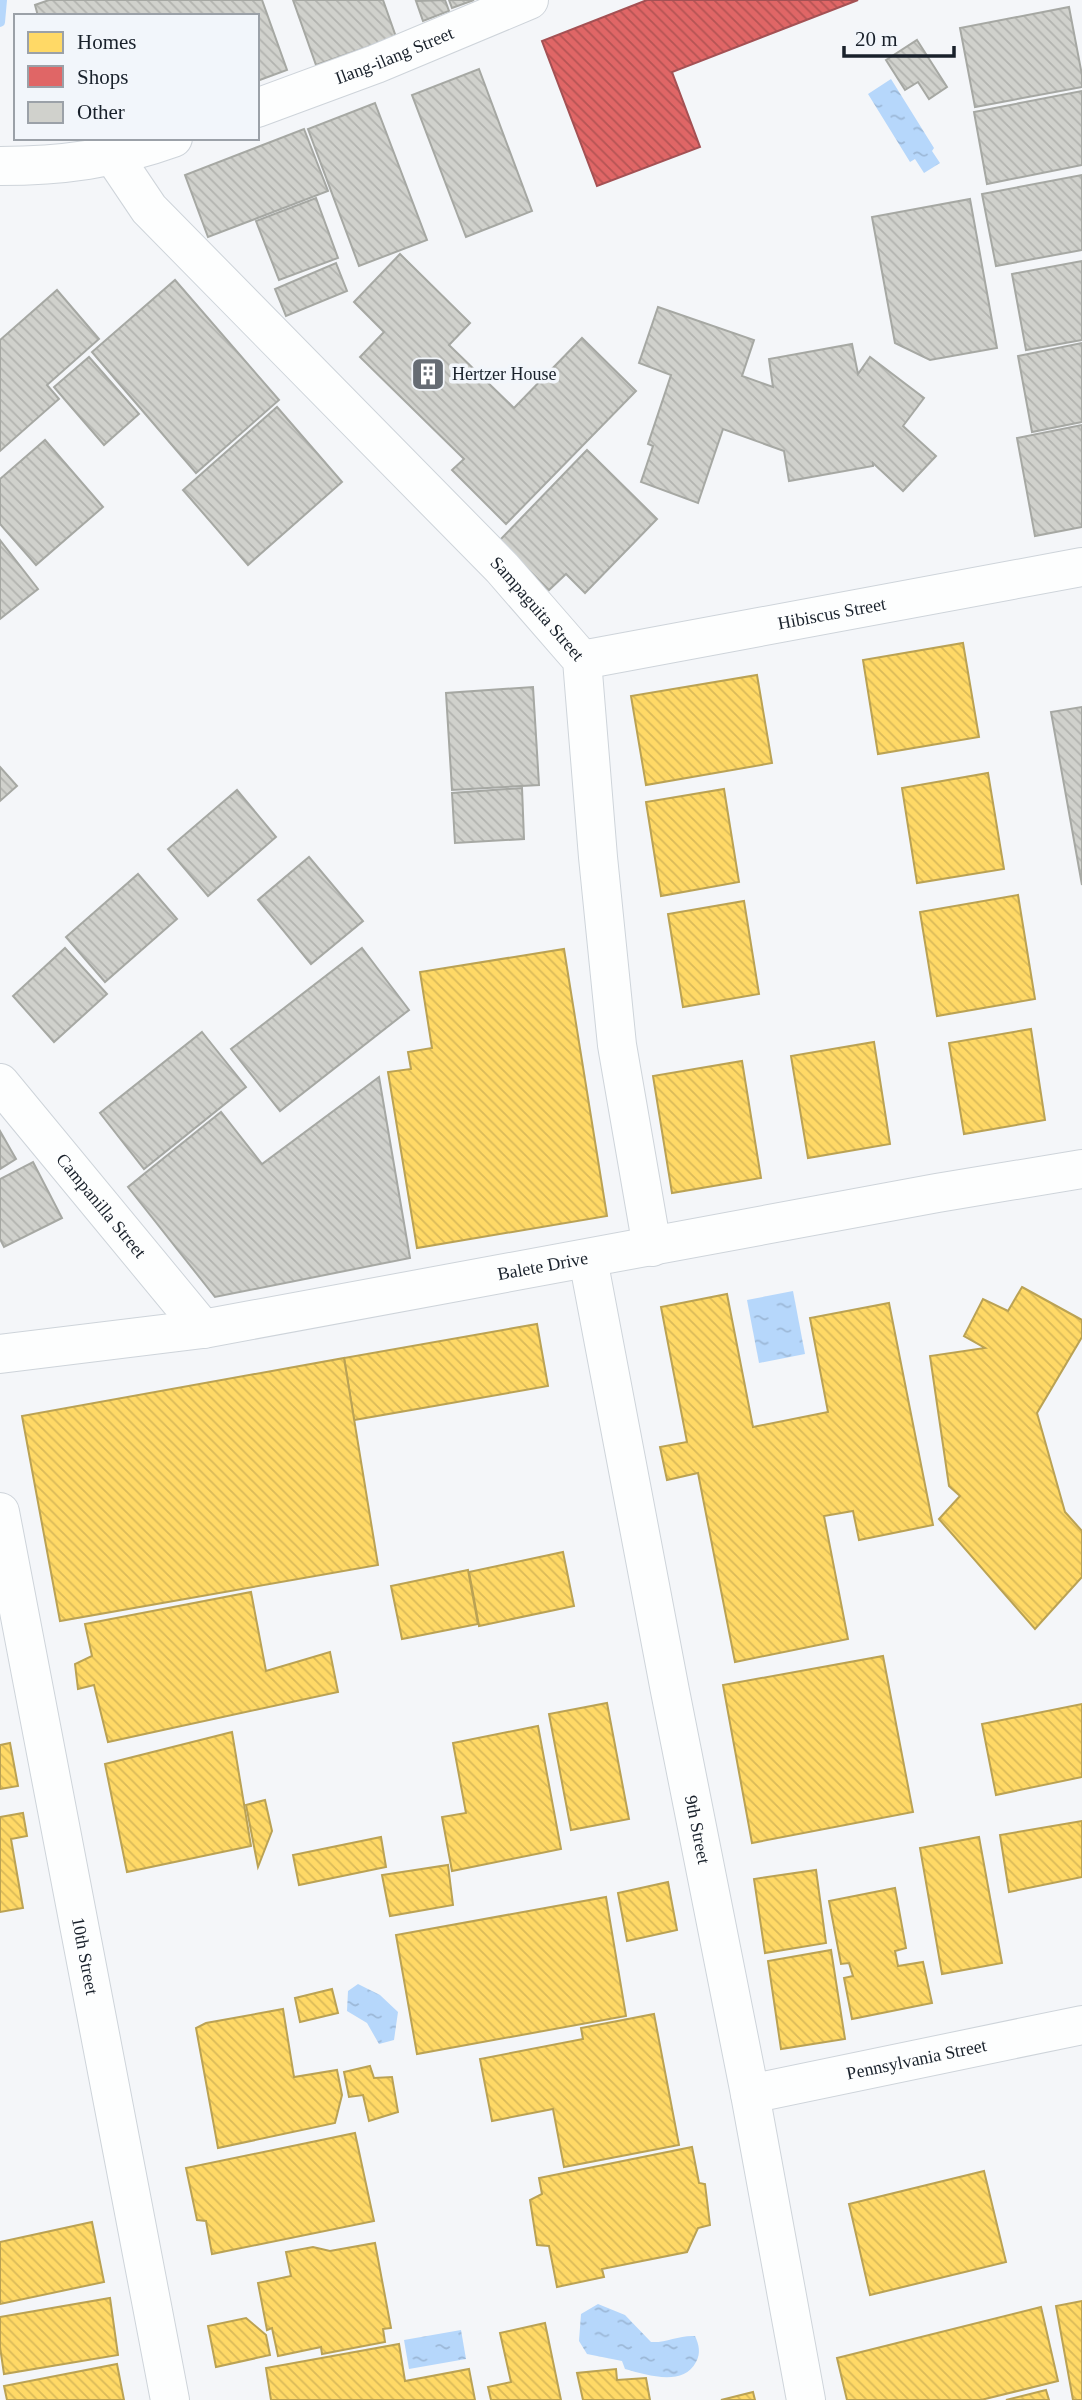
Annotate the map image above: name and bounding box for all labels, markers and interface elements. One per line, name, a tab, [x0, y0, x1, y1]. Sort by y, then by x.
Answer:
legend	[14, 14, 259, 140]
scale bar	[844, 14, 954, 58]
street label: Ilang-ilang Street	[333, 23, 456, 88]
text: 20 m	[855, 27, 898, 51]
text: Homes	[77, 30, 137, 54]
text: Shops	[77, 65, 128, 89]
text: Other	[77, 100, 125, 124]
building icon: Hertzer House	[409, 355, 447, 393]
place label: Hertzer House	[452, 364, 556, 384]
street label: Sampaguita Street	[486, 552, 588, 665]
street label: Hibiscus Street	[776, 594, 887, 633]
street label: Campanilla Street	[52, 1149, 150, 1262]
street label: Balete Drive	[496, 1248, 590, 1284]
street label: 9th Street	[681, 1794, 714, 1866]
street label: 10th Street	[68, 1915, 102, 1996]
street label: Pennsylvania Street	[845, 2035, 988, 2084]

